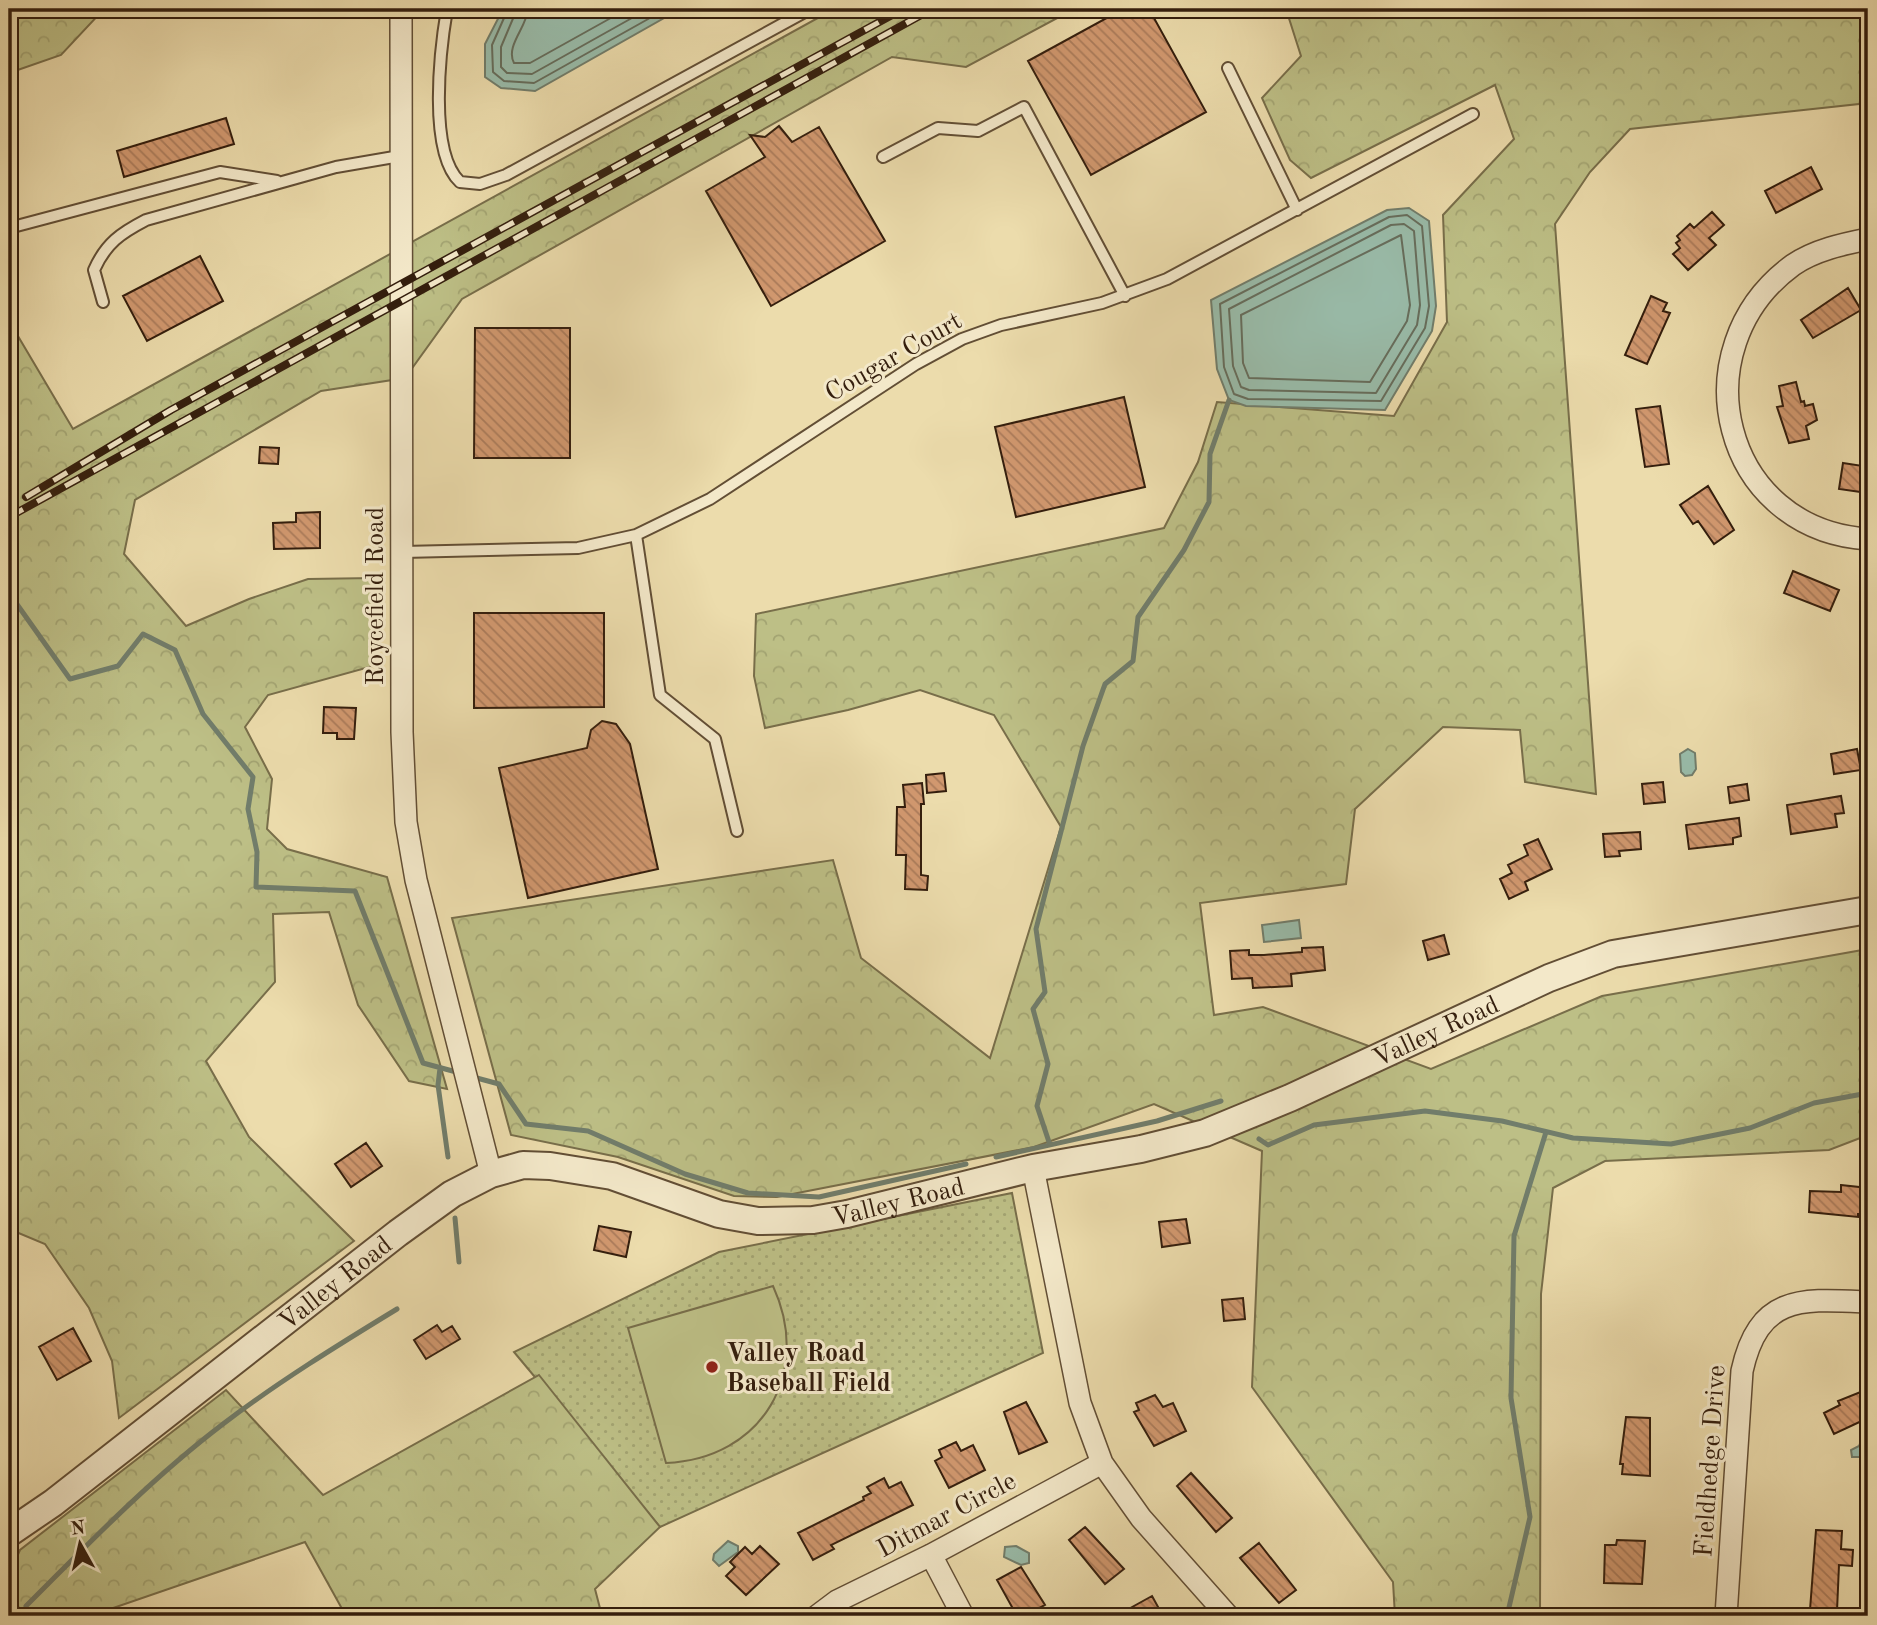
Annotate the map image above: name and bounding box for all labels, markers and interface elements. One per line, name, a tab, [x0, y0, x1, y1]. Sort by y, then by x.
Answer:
street label: Cougar Court	[821, 308, 967, 407]
street label: Roycefield Road	[363, 507, 389, 685]
street label: Valley Road	[1369, 992, 1503, 1073]
street label: Valley Road	[830, 1174, 967, 1231]
street label: Valley Road	[274, 1232, 397, 1336]
place label: Valley Road Baseball Field	[726, 1341, 891, 1397]
marker: Valley Road Baseball Field	[704, 1359, 720, 1375]
street label: Fieldhedge Drive	[1691, 1364, 1731, 1558]
street label: Ditmar Circle	[873, 1468, 1021, 1563]
north arrow	[46, 1510, 116, 1580]
text: N	[69, 1519, 87, 1540]

